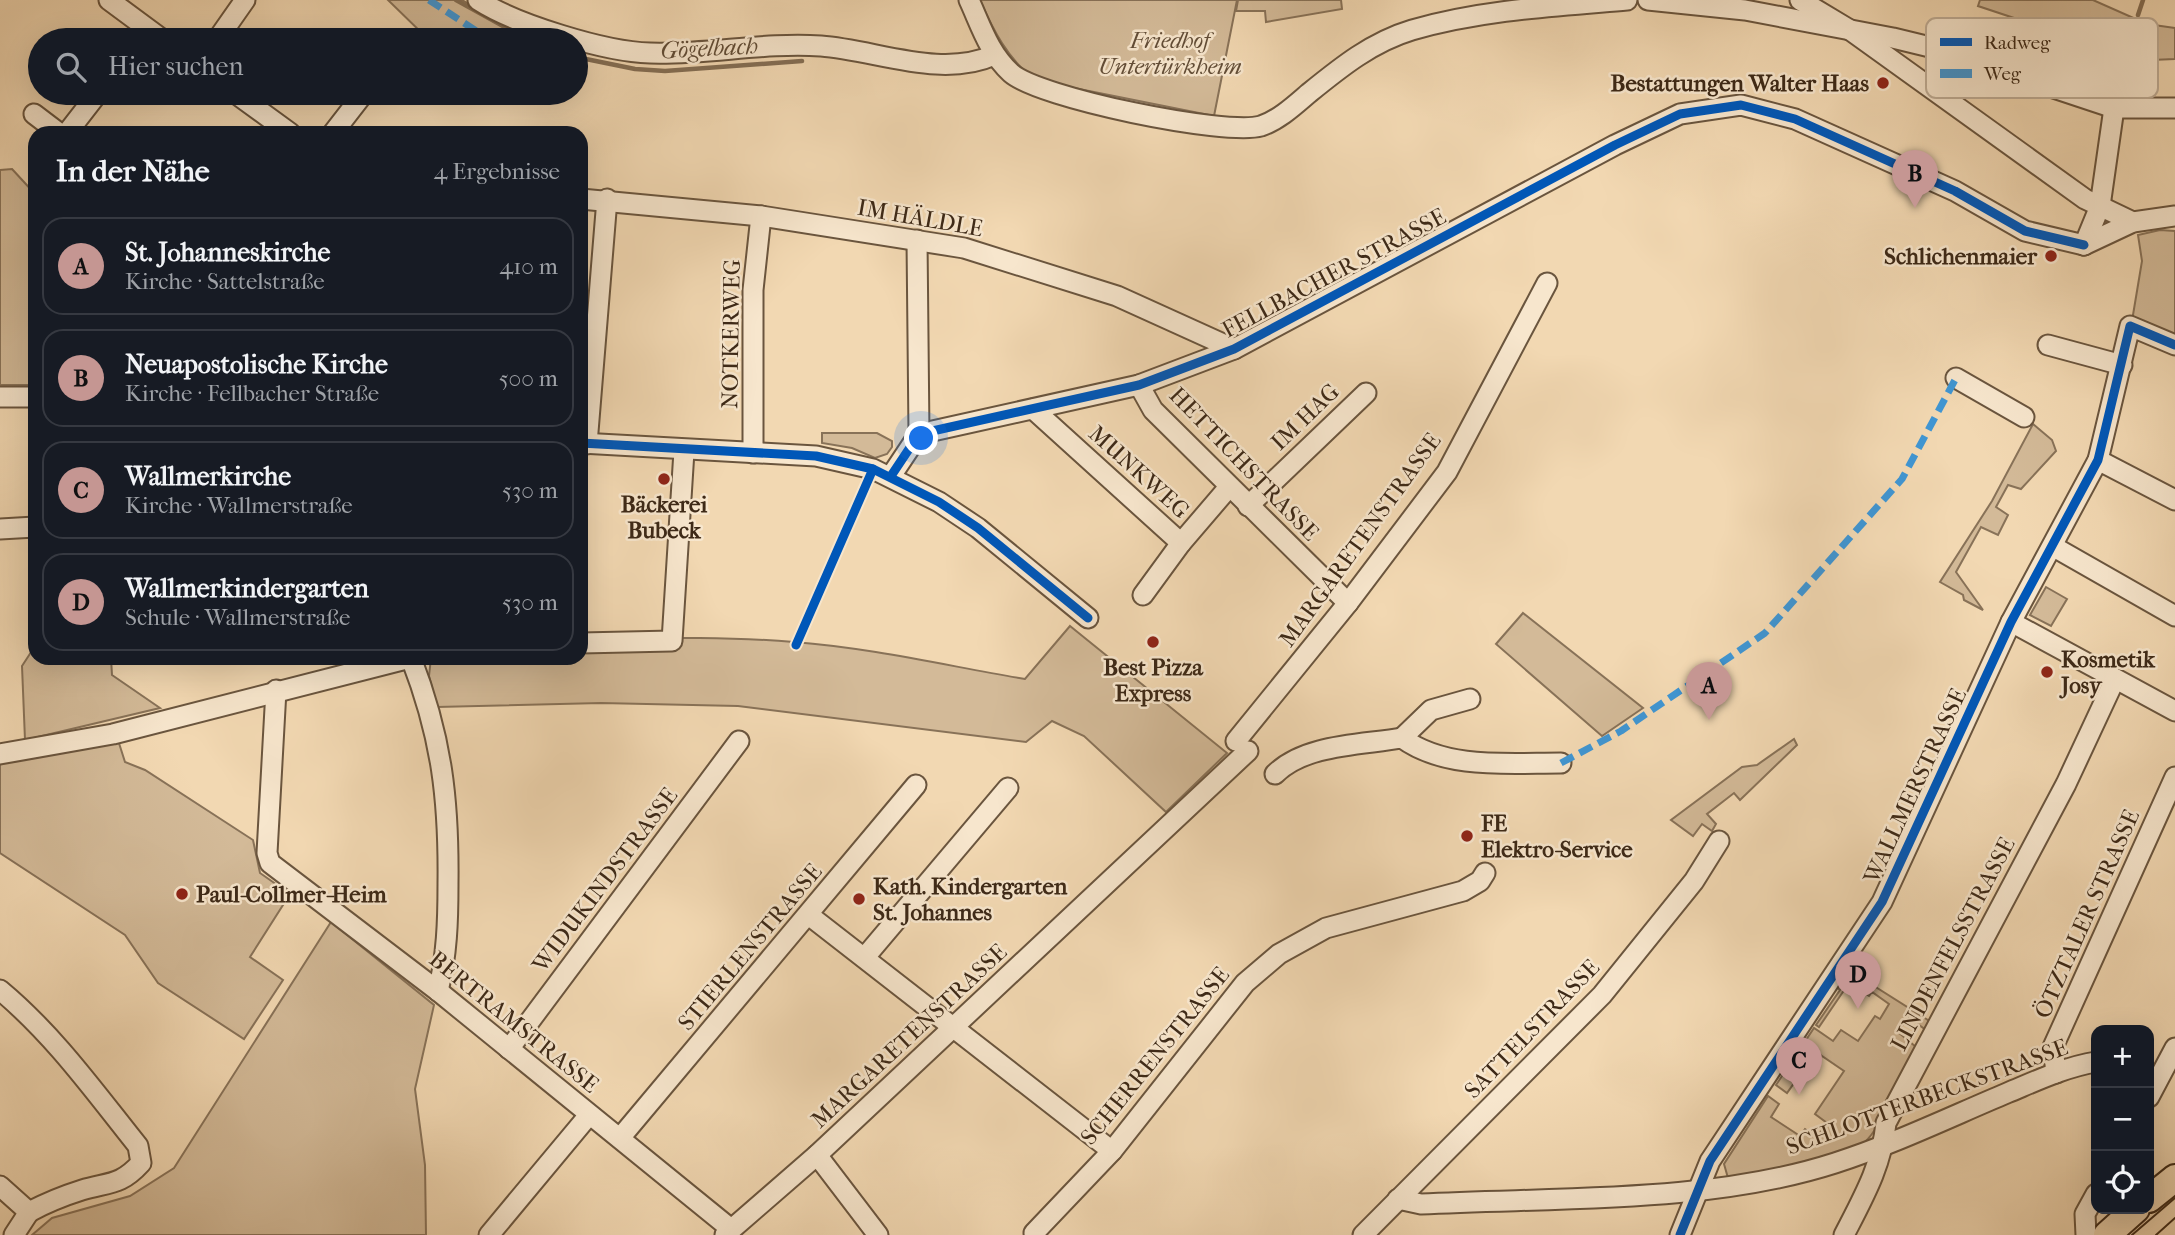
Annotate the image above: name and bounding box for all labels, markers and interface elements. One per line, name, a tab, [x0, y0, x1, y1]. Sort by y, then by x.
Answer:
legend	[1926, 18, 2158, 98]
park label: Friedhof Untertürkheim	[1098, 27, 1242, 80]
search box	[28, 28, 588, 105]
water label: Gögelbach	[659, 31, 759, 65]
text: Radweg	[1984, 32, 2051, 54]
icon: search	[52, 48, 90, 86]
text: Hier suchen	[108, 51, 244, 82]
text: Weg	[1983, 63, 2022, 85]
place label: Bestattungen Walter Haas	[1610, 70, 1870, 97]
marker: Bestattungen Walter Haas	[1875, 75, 1891, 91]
pin: B	[1892, 150, 1938, 208]
text: In der Nähe	[56, 154, 210, 189]
text: 4 Ergebnisse	[434, 158, 560, 185]
street label: IM HÄLDLE	[855, 194, 985, 242]
street label: FELLBACHER STRASSE	[1218, 203, 1450, 343]
text: St. Johanneskirche	[125, 237, 330, 268]
place label: Schlichenmaier	[1884, 243, 2038, 270]
marker: Schlichenmaier	[2043, 248, 2059, 264]
text: A	[74, 253, 88, 280]
text: 410 m	[500, 253, 558, 280]
street label: NOTKERWEG	[716, 259, 746, 409]
text: Kirche · Sattelstraße	[125, 268, 325, 295]
text: Neuapostolische Kirche	[125, 349, 388, 380]
text: B	[74, 365, 88, 392]
text: 500 m	[499, 365, 558, 392]
street label: IM HAG	[1265, 378, 1345, 456]
text: Kirche · Fellbacher Straße	[125, 380, 379, 407]
street label: HETTICHSTRASSE	[1164, 382, 1324, 546]
street label: MUNKWEG	[1083, 420, 1195, 524]
your location	[904, 421, 938, 455]
street label: MARGARETENSTRASSE	[1273, 428, 1447, 652]
text: Wallmerkirche	[125, 461, 291, 492]
marker: Bäckerei Bubeck	[656, 471, 672, 487]
text: C	[73, 477, 89, 504]
text: 530 m	[502, 477, 558, 504]
place label: Bäckerei Bubeck	[621, 491, 707, 544]
text: Kirche · Wallmerstraße	[125, 492, 353, 519]
text: Wallmerkindergarten	[125, 573, 369, 604]
text: D	[72, 589, 90, 616]
text: 530 m	[502, 589, 558, 616]
text: Schule · Wallmerstraße	[125, 604, 350, 631]
marker: Best Pizza Express	[1145, 634, 1161, 650]
place label: Kosmetik Josy	[2059, 646, 2156, 699]
place label: Best Pizza Express	[1103, 654, 1204, 707]
pin: A	[1686, 662, 1732, 720]
marker: Kosmetik Josy	[2039, 664, 2055, 680]
street label: WALLMERSTRASSE	[1857, 684, 1972, 889]
street label: WIDUKINDSTRASSE	[526, 782, 683, 978]
street label: ÖTZTALER STRASSE	[2029, 805, 2145, 1023]
place label: FE Elektro-Service	[1480, 810, 1633, 863]
marker: FE Elektro-Service	[1459, 828, 1475, 844]
street label: LINDENFELSSTRASSE	[1885, 833, 2021, 1055]
street label: STIERLENSTRASSE	[672, 858, 828, 1036]
place label: Kath. Kindergarten St. Johannes	[873, 873, 1068, 926]
place label: Paul-Collmer-Heim	[196, 881, 388, 908]
marker: Paul-Collmer-Heim	[174, 886, 190, 902]
marker: Kath. Kindergarten St. Johannes	[851, 891, 867, 907]
street label: MARGARETENSTRASSE	[806, 938, 1012, 1134]
street label: BERTRAMSTRASSE	[424, 946, 604, 1098]
pin: D	[1835, 951, 1881, 1009]
street label: SATTELSTRASSE	[1459, 954, 1605, 1104]
street label: SCHERRENSTRASSE	[1075, 962, 1235, 1150]
map controls	[2091, 1025, 2154, 1214]
button: +	[2091, 1025, 2154, 1088]
street label: SCHLOTTERBECKSTRASSE	[1782, 1033, 2072, 1161]
pin: C	[1776, 1037, 1822, 1095]
button: −	[2091, 1088, 2154, 1151]
button: locate	[2091, 1151, 2154, 1214]

